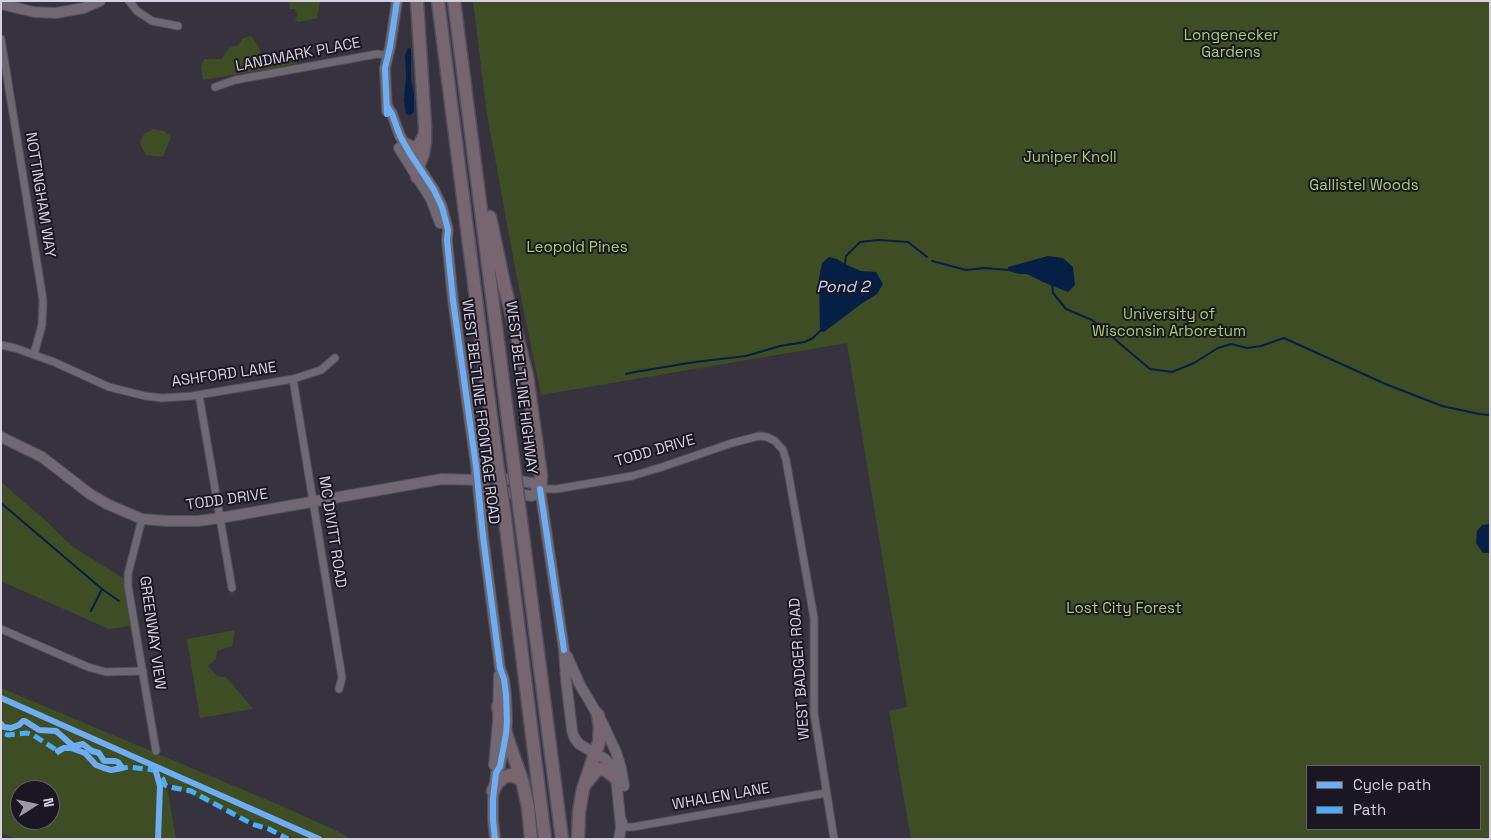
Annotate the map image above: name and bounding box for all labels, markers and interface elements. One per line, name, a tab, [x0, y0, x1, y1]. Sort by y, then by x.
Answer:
park label: Longenecker Gardens	[1184, 27, 1278, 62]
street label: LANDMARK PLACE	[234, 34, 362, 76]
street label: NOTTINGHAM WAY	[21, 131, 59, 259]
park label: Juniper Knoll	[1023, 149, 1117, 167]
park label: Gallistel Woods	[1309, 177, 1419, 195]
park label: Leopold Pines	[526, 239, 628, 257]
water label: Pond 2	[816, 278, 870, 298]
street label: WEST BELTLINE FRONTAGE ROAD	[457, 298, 503, 526]
street label: WEST BELTLINE HIGHWAY	[501, 300, 541, 476]
park label: University of Wisconsin Arboretum	[1092, 306, 1246, 341]
street label: ASHFORD LANE	[170, 359, 278, 391]
street label: TODD DRIVE	[613, 431, 697, 471]
street label: MC DIVITT ROAD	[314, 475, 350, 589]
street label: TODD DRIVE	[185, 485, 269, 515]
street label: GREENWAY VIEW	[135, 575, 169, 691]
street label: WEST BADGER ROAD	[786, 597, 814, 741]
park label: Lost City Forest	[1066, 600, 1182, 618]
legend	[1306, 765, 1481, 830]
text: Cycle path	[1353, 775, 1431, 794]
north arrow	[10, 780, 60, 830]
street label: WHALEN LANE	[671, 780, 771, 814]
text: N	[39, 796, 58, 809]
text: Path	[1353, 800, 1386, 819]

